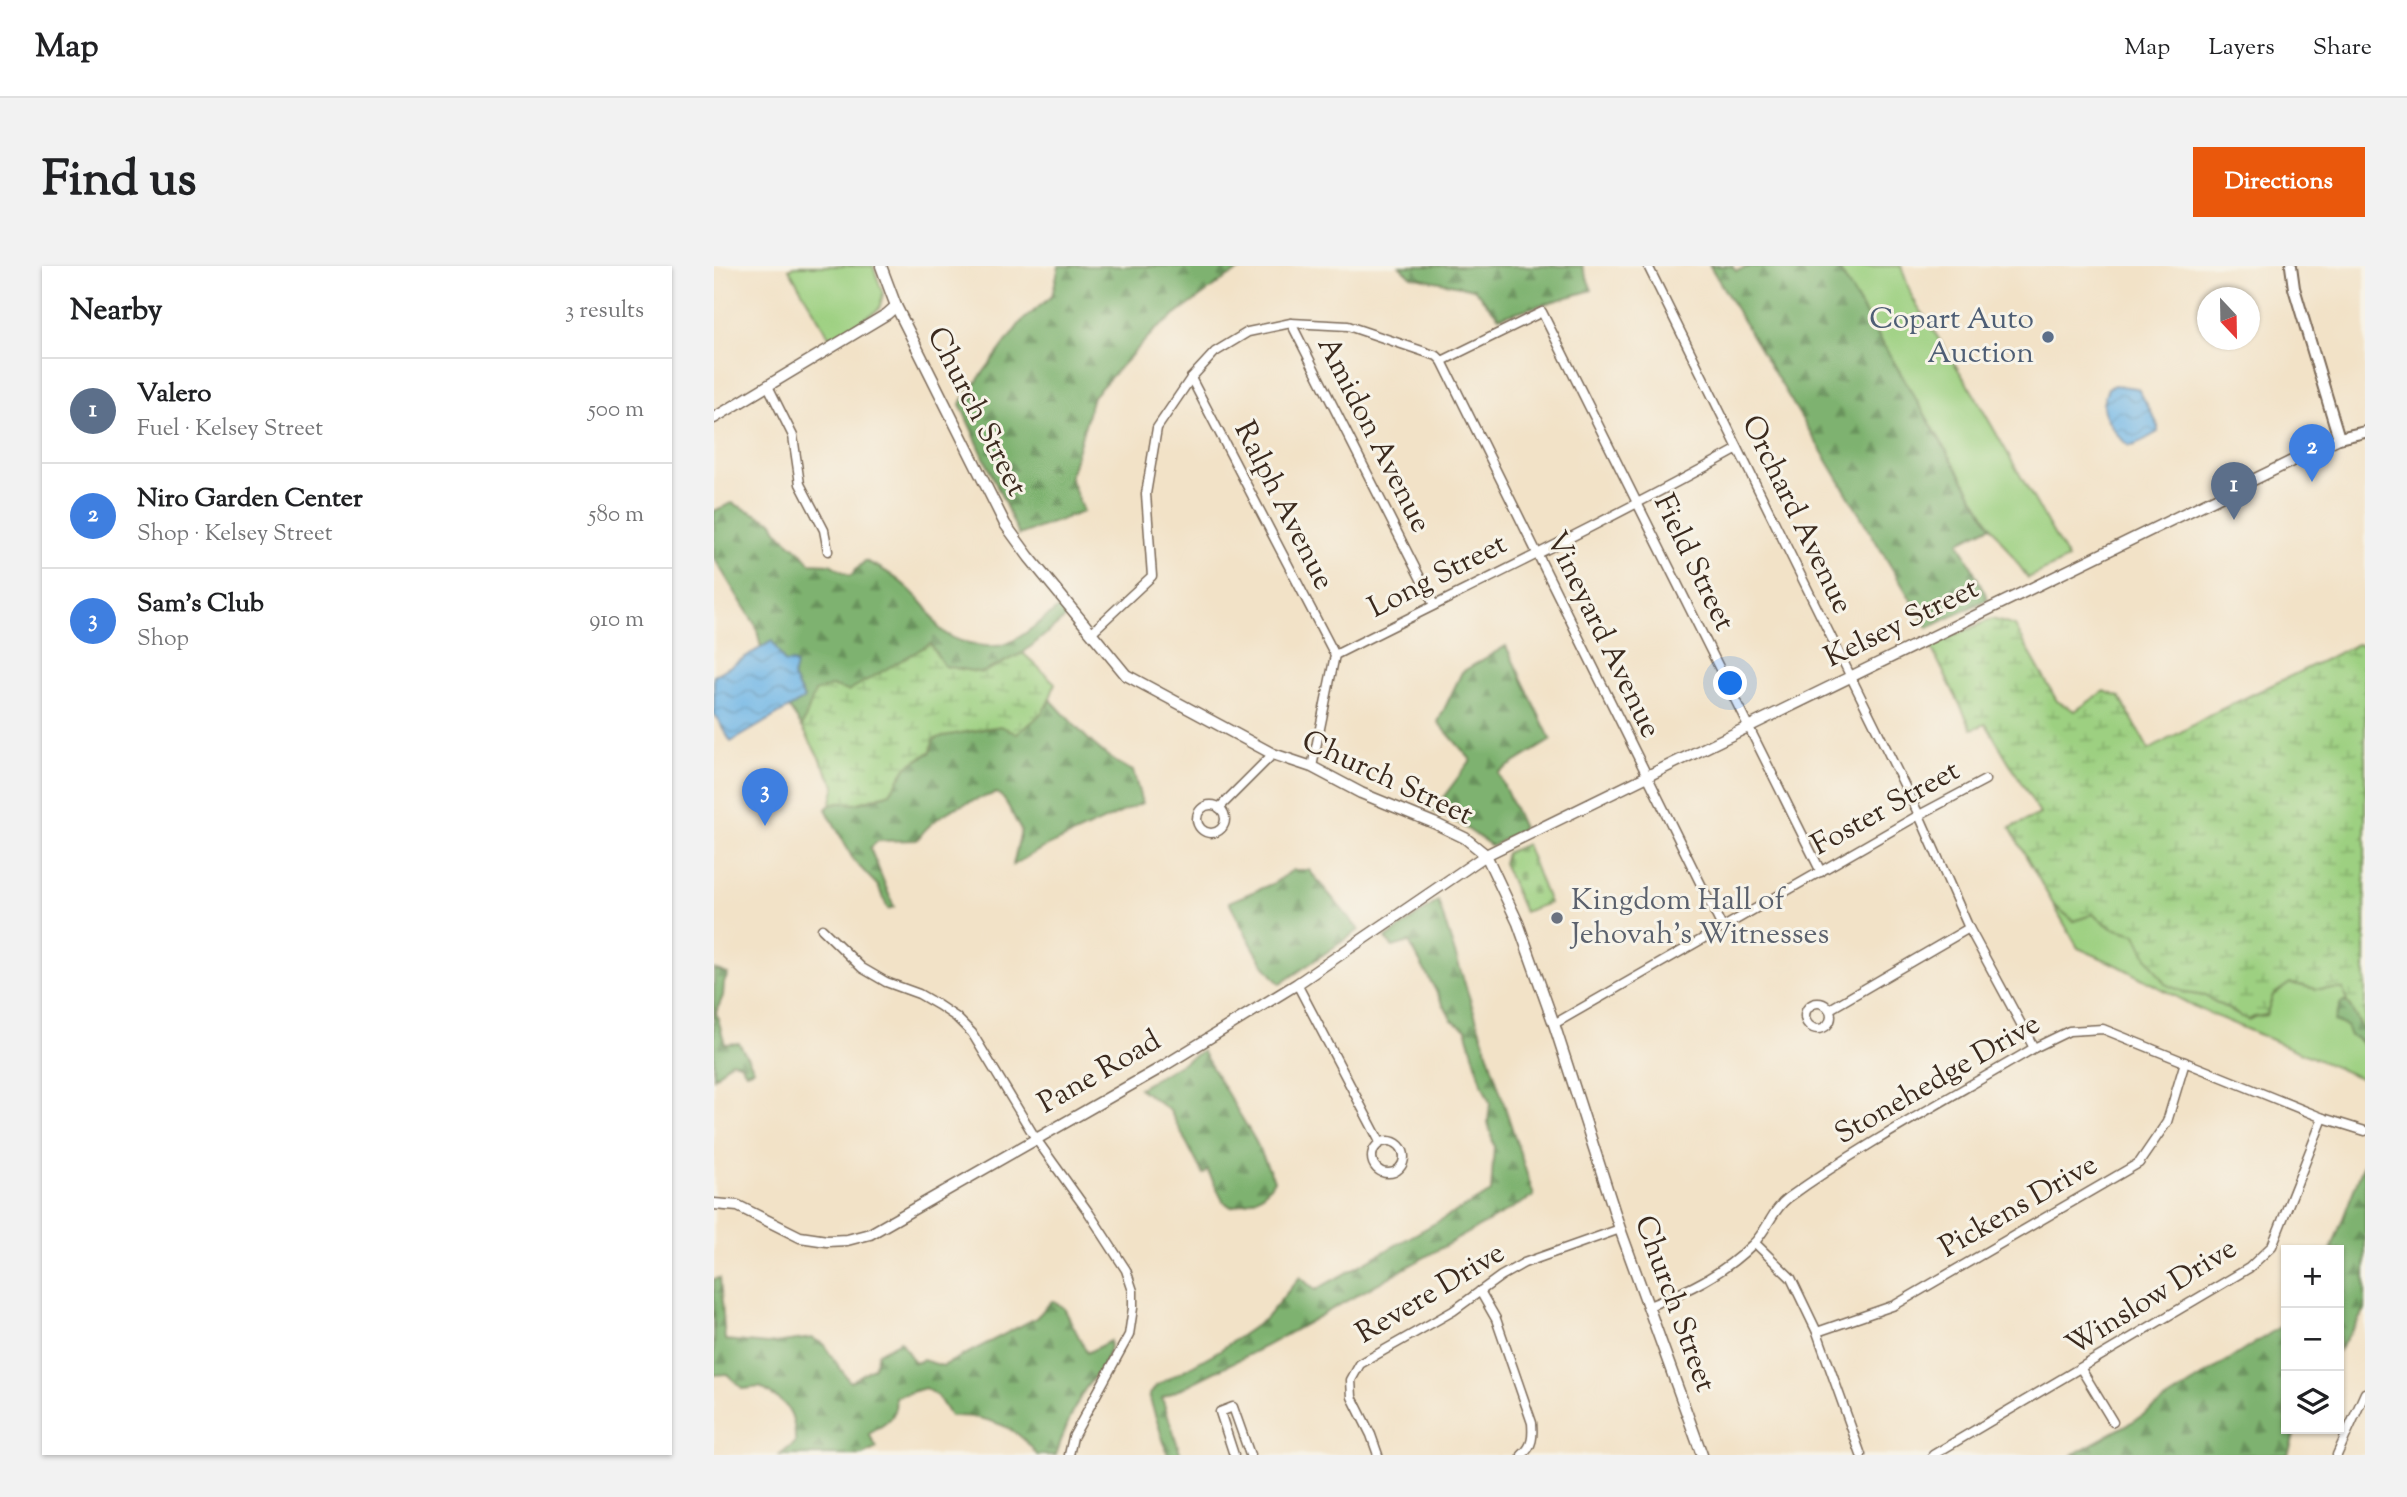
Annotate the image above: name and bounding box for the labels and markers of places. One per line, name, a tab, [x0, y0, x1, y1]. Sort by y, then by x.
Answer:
place label: Copart Auto Auction	[1869, 299, 2034, 376]
marker: Copart Auto Auction	[2040, 329, 2056, 345]
pin: 2	[2289, 424, 2335, 482]
pin: 1	[2211, 462, 2257, 520]
pin: 3	[742, 768, 788, 826]
place label: Kingdom Hall of Jehovah's Witnesses	[1569, 880, 1829, 957]
marker: Kingdom Hall of Jehovah's Witnesses	[1549, 910, 1565, 926]

